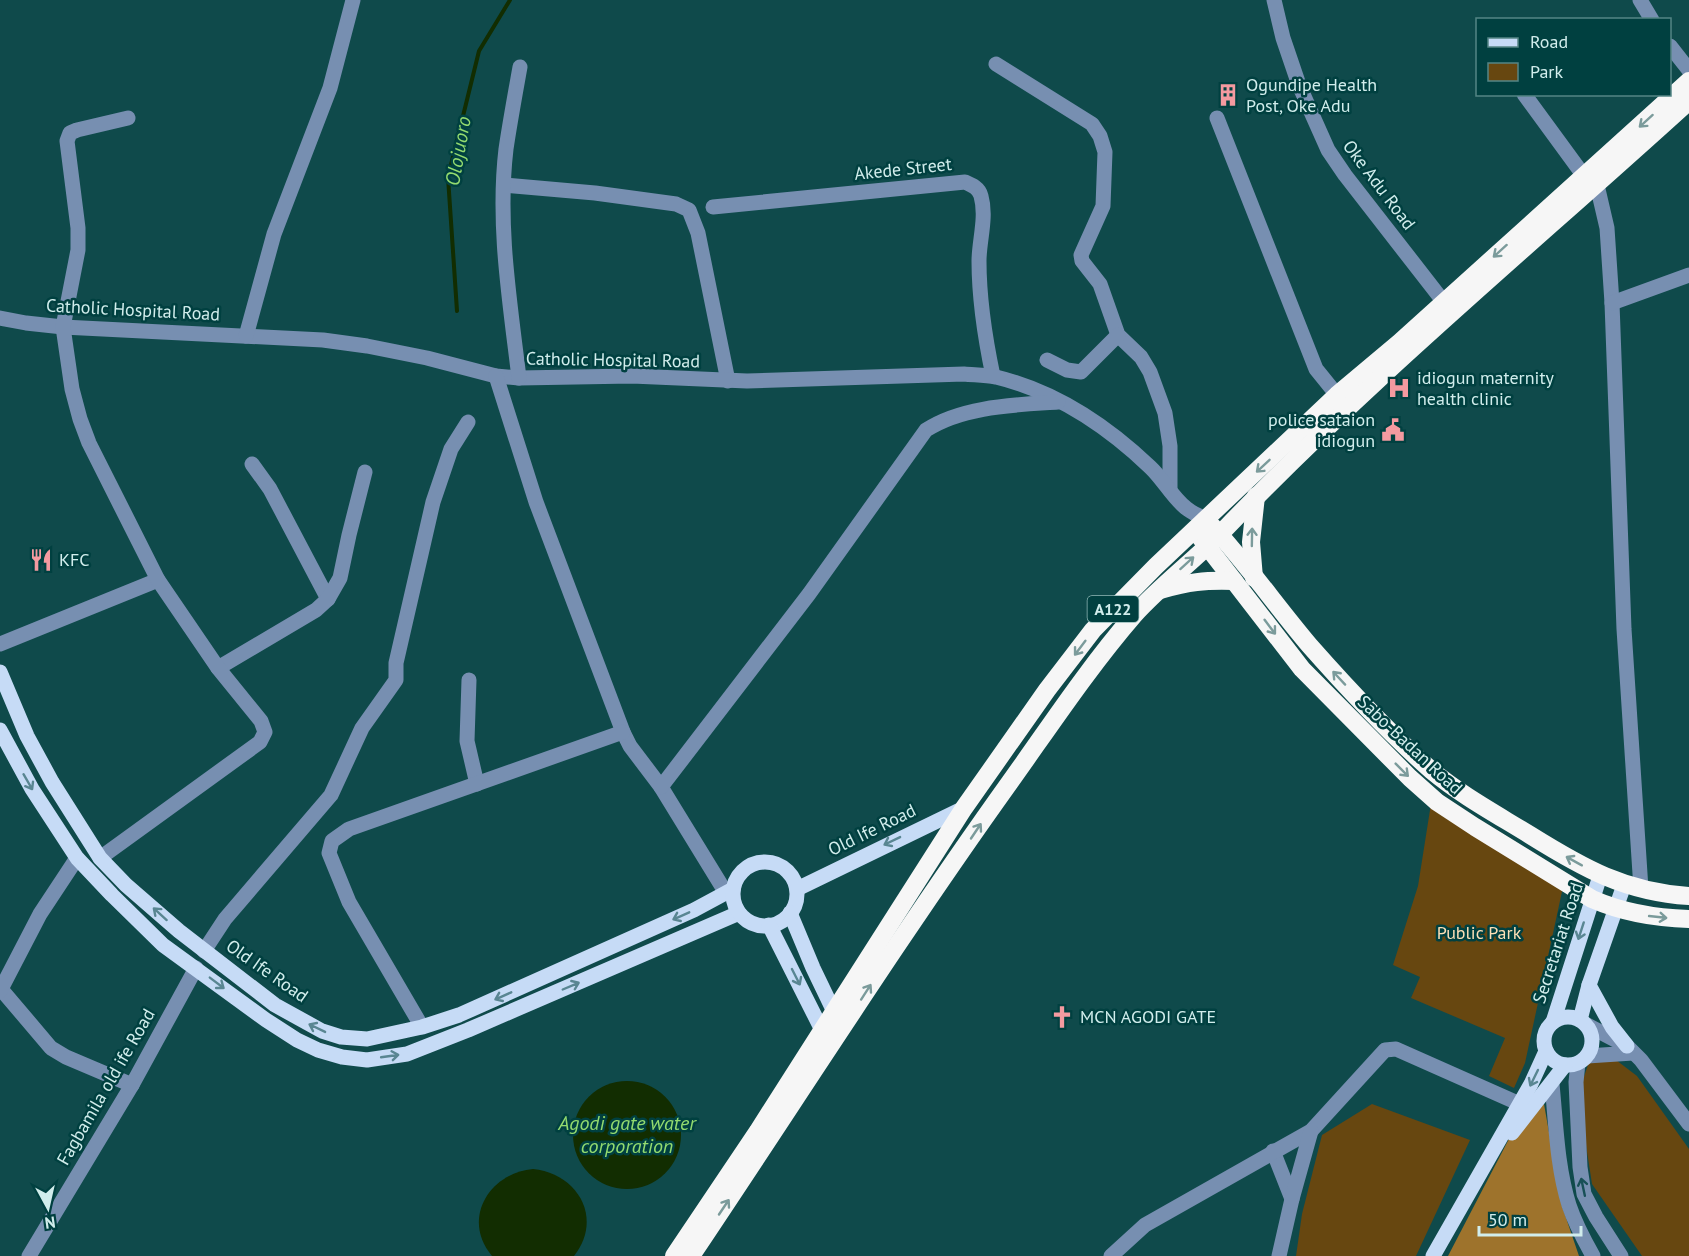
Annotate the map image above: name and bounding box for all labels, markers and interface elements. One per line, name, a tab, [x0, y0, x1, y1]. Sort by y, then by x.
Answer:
legend	[1476, 18, 1671, 96]
text: Road	[1530, 30, 1568, 53]
text: Park	[1530, 60, 1563, 83]
place label: Ogundipe Health Post, Oke Adu	[1246, 73, 1377, 117]
building icon: Ogundipe Health Post, Oke Adu	[1215, 82, 1241, 108]
one-way arrow	[1638, 113, 1653, 128]
water label: Olojuoro	[439, 114, 477, 188]
street label: Oke Adu Road	[1338, 135, 1421, 234]
street label: Akede Street	[853, 152, 953, 185]
one-way arrow	[1493, 244, 1508, 258]
street label: Catholic Hospital Road	[45, 293, 221, 326]
street label: Catholic Hospital Road	[526, 346, 700, 373]
place label: idiogun maternity health clinic	[1417, 366, 1554, 410]
hospital icon: idiogun maternity health clinic	[1386, 375, 1412, 401]
place label: police sataion idiogun	[1268, 408, 1375, 452]
public building icon: police sataion idiogun	[1380, 417, 1406, 443]
one-way arrow	[1256, 459, 1271, 473]
one-way arrow	[1246, 527, 1258, 547]
restaurant icon: KFC	[28, 547, 54, 573]
place label: KFC	[59, 548, 90, 571]
one-way arrow	[1179, 556, 1194, 570]
road number: A122	[1088, 596, 1138, 622]
one-way arrow	[1264, 618, 1276, 634]
one-way arrow	[1074, 639, 1086, 655]
one-way arrow	[1332, 671, 1346, 686]
street label: Sabo-Badan Road	[1353, 690, 1468, 799]
one-way arrow	[1394, 763, 1409, 777]
one-way arrow	[22, 773, 34, 790]
street label: Old Ife Road	[824, 798, 919, 861]
one-way arrow	[969, 822, 982, 839]
one-way arrow	[884, 836, 902, 848]
one-way arrow	[1566, 855, 1583, 867]
street label: Secretariat Road	[1527, 879, 1588, 1006]
one-way arrow	[152, 907, 167, 921]
one-way arrow	[672, 912, 690, 923]
one-way arrow	[1648, 912, 1668, 923]
park label: Public Park	[1437, 921, 1522, 944]
one-way arrow	[1575, 921, 1586, 940]
street label: Old Ife Road	[222, 934, 313, 1007]
one-way arrow	[790, 968, 802, 986]
one-way arrow	[208, 977, 224, 990]
one-way arrow	[562, 980, 580, 991]
one-way arrow	[860, 984, 873, 1001]
one-way arrow	[494, 990, 512, 1002]
street label: Fagbamila old ife Road	[51, 1004, 160, 1169]
church icon: MCN AGODI GATE	[1049, 1004, 1075, 1030]
place label: MCN AGODI GATE	[1080, 1005, 1216, 1028]
one-way arrow	[309, 1021, 327, 1033]
one-way arrow	[380, 1051, 399, 1062]
one-way arrow	[1527, 1069, 1539, 1087]
water label: Agodi gate water corporation	[557, 1110, 697, 1159]
one-way arrow	[1577, 1177, 1589, 1196]
north arrow	[18, 1178, 78, 1238]
scale bar	[1479, 1199, 1581, 1237]
one-way arrow	[718, 1200, 730, 1216]
text: 50 m	[1488, 1208, 1527, 1231]
text: N	[43, 1212, 57, 1233]

